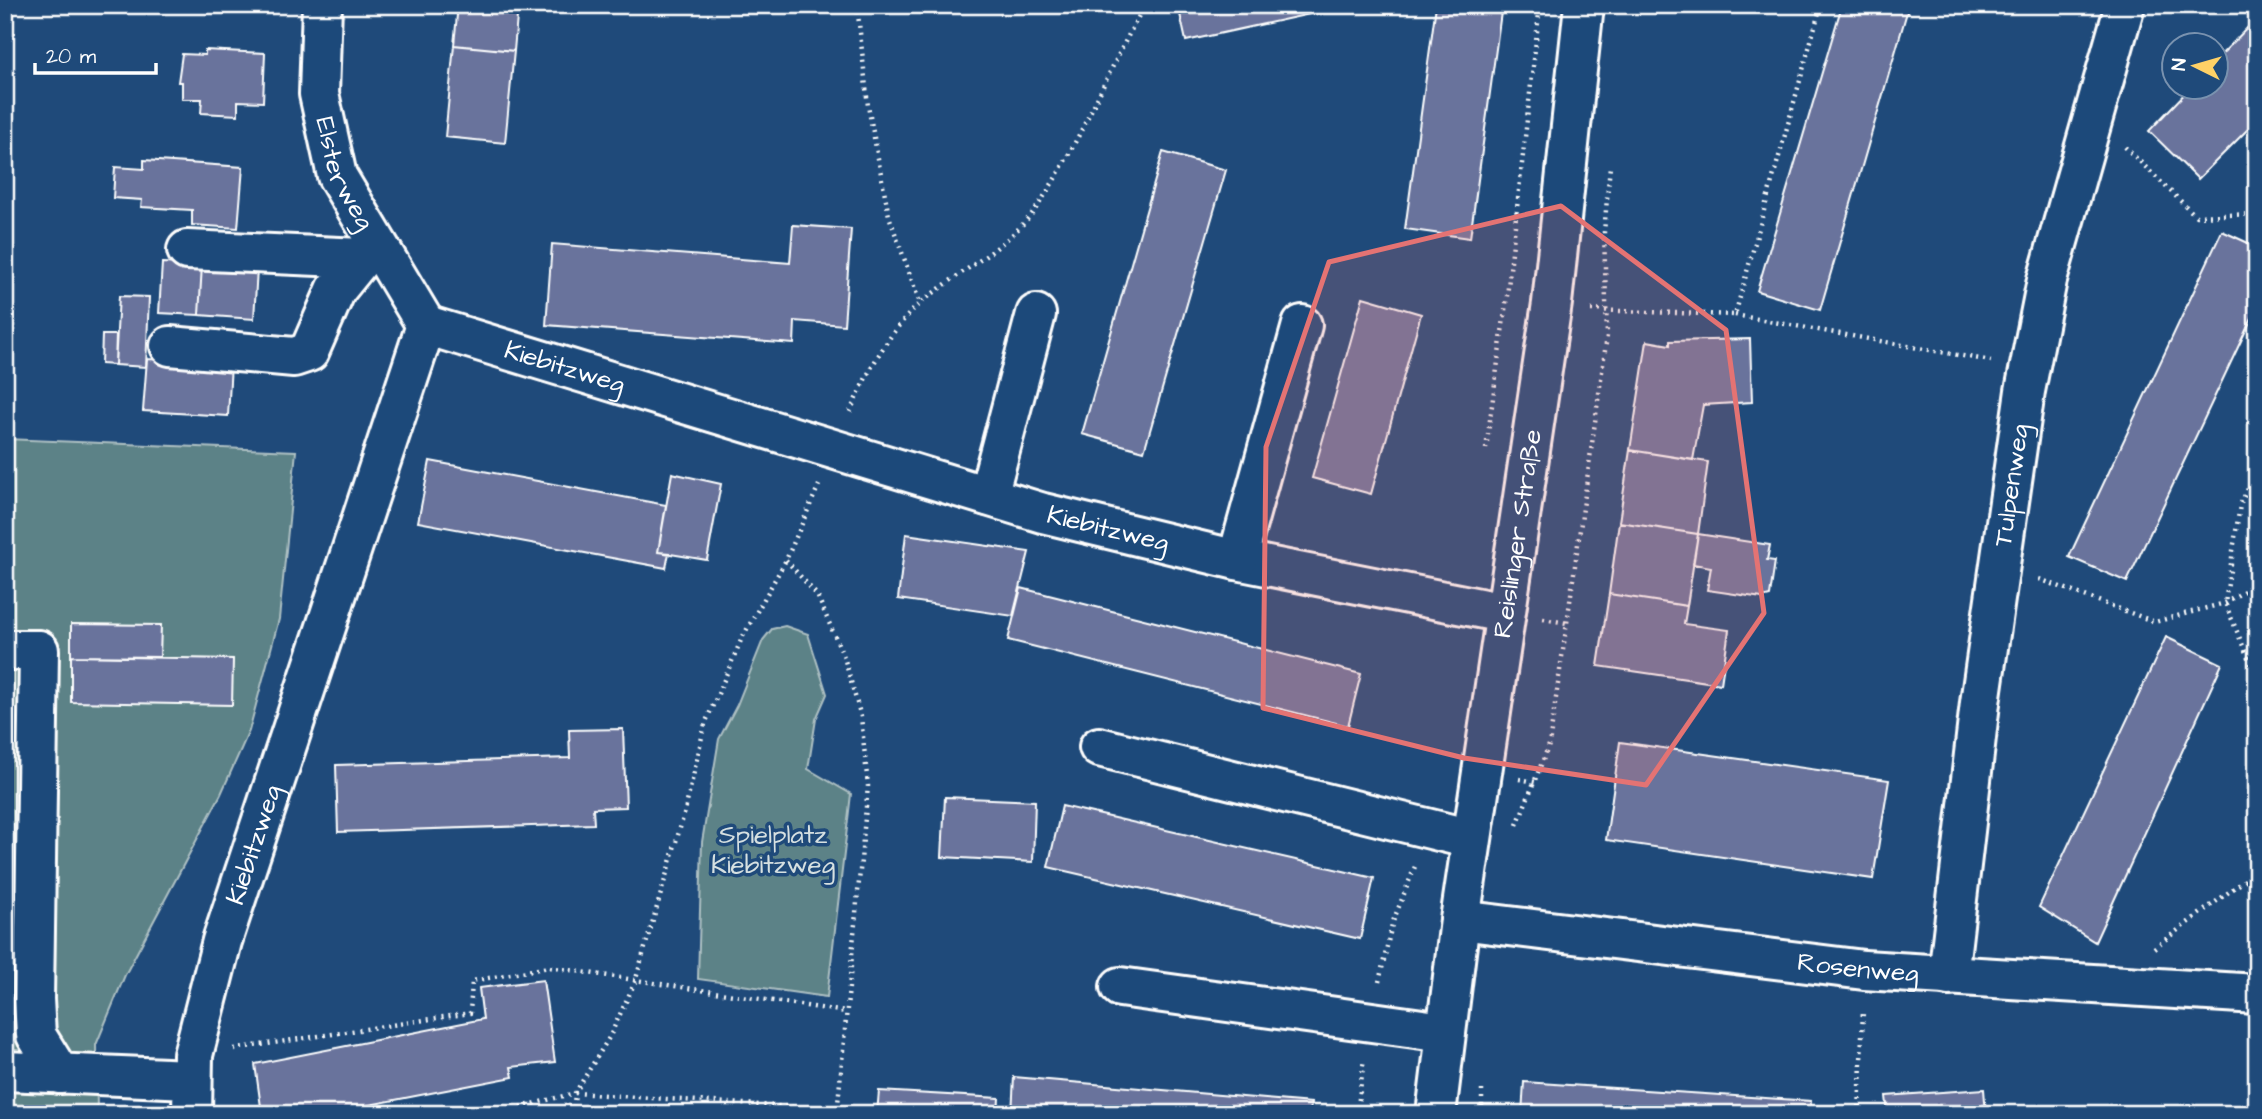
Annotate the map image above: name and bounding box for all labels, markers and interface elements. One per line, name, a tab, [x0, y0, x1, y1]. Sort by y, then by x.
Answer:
scale bar	[35, 32, 156, 76]
north arrow	[2160, 32, 2230, 102]
text: 20 m	[46, 42, 97, 71]
text: N	[2166, 57, 2194, 72]
street label: Elsterweg	[307, 114, 383, 238]
street label: Kiebitzweg	[500, 332, 629, 404]
street label: Tulpenweg	[1985, 421, 2040, 549]
street label: Reislinger Straße	[1484, 427, 1551, 640]
street label: Kiebitzweg	[1044, 497, 1173, 563]
street label: Kiebitzweg	[217, 780, 292, 909]
park label: Spielplatz Kiebitzweg	[711, 817, 835, 885]
street label: Rosenweg	[1795, 944, 1920, 993]

